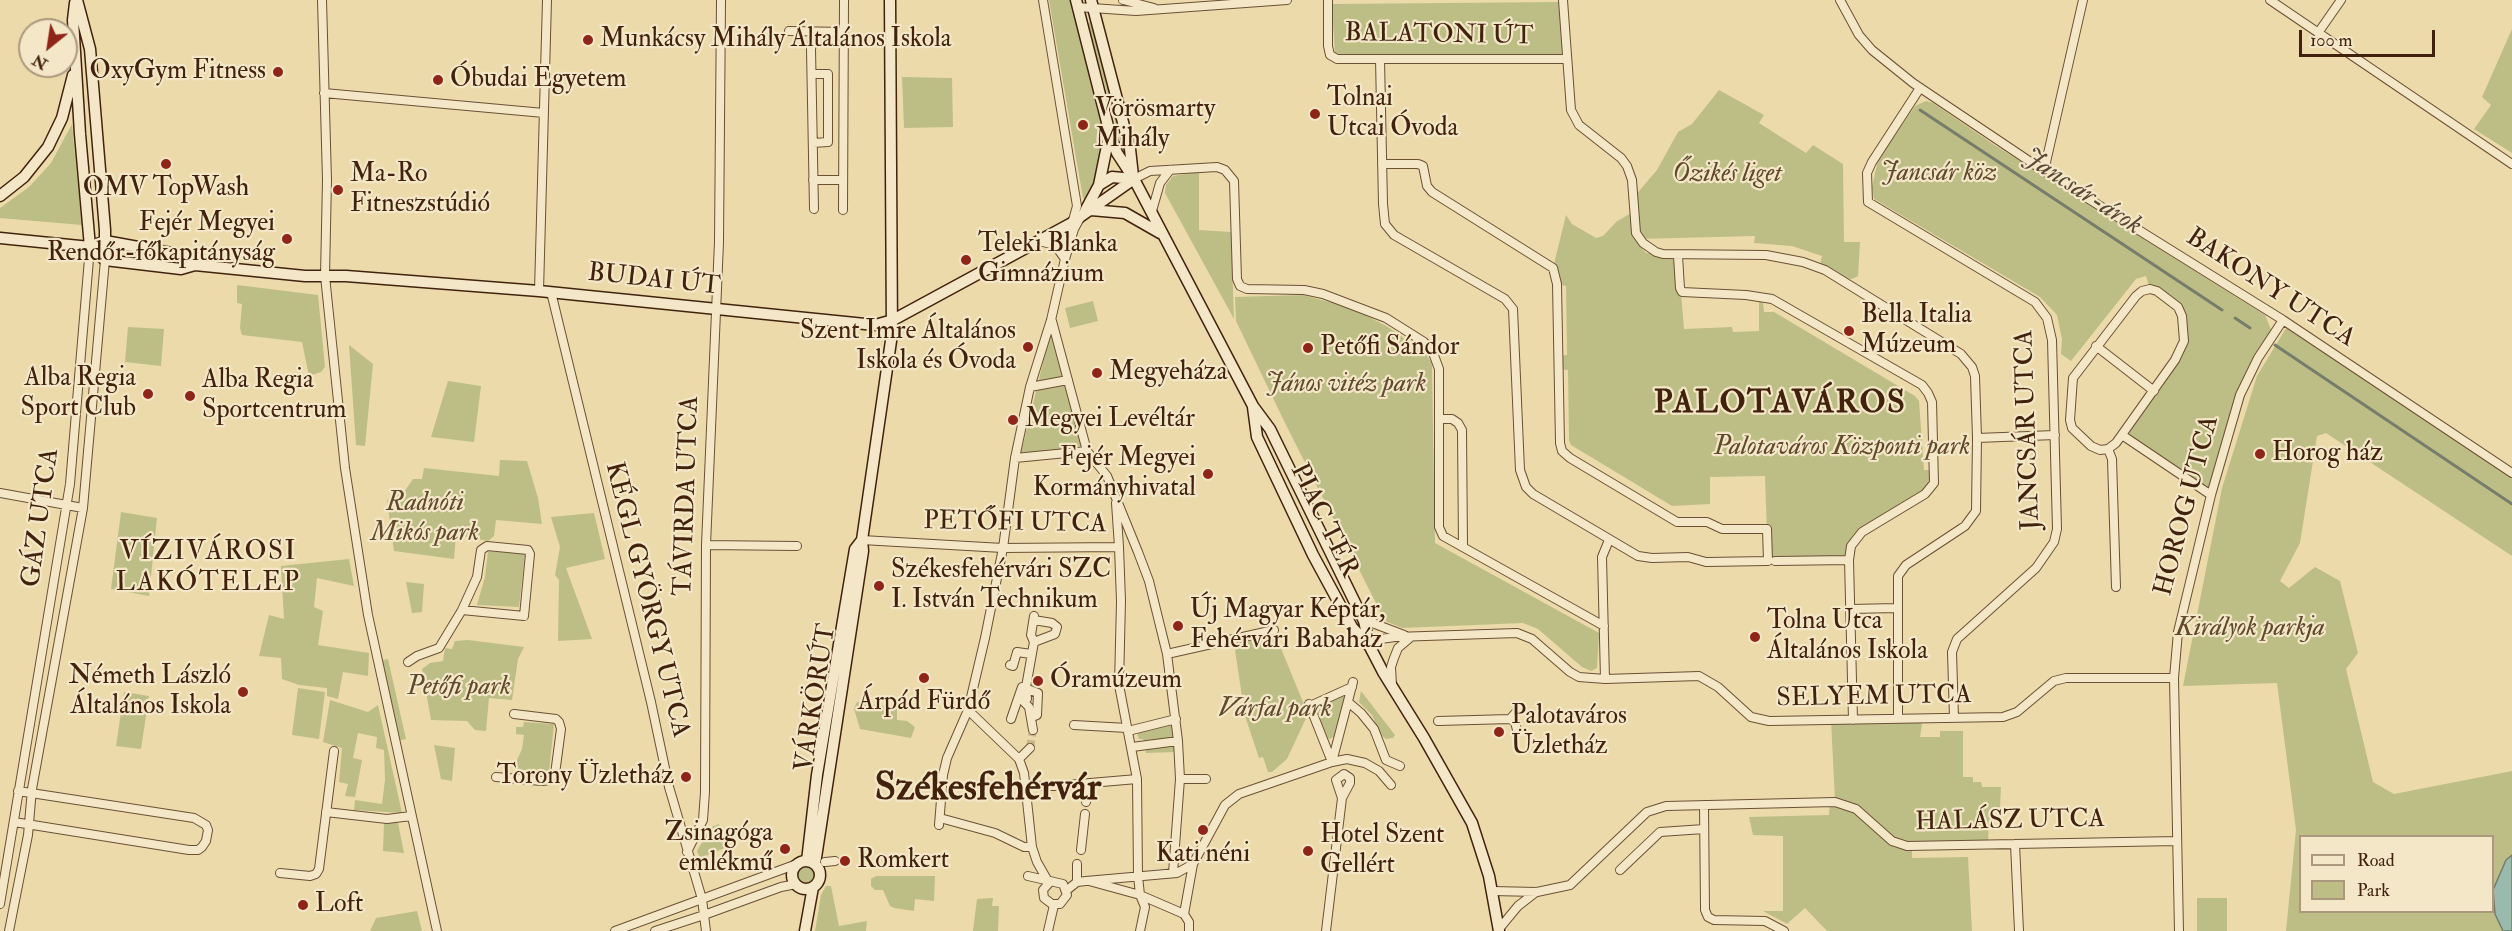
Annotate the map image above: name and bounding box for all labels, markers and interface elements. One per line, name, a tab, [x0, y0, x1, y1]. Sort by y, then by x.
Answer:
north arrow	[18, 18, 78, 78]
scale bar	[2302, 18, 2438, 56]
street label: BALATONI ÚT	[1344, 19, 1534, 53]
place label: Munkácsy Mihály Általános Iskola	[600, 24, 952, 56]
text: 100 m	[2310, 29, 2353, 52]
marker: Munkácsy Mihály Általános Iskola	[581, 33, 595, 47]
text: N	[29, 50, 51, 74]
place label: OxyGym Fitness	[90, 56, 266, 88]
place label: Óbudai Egyetem	[450, 64, 627, 96]
marker: OxyGym Fitness	[271, 65, 285, 79]
marker: Óbudai Egyetem	[431, 73, 445, 87]
place label: Tolnai Utcai Óvoda	[1327, 83, 1458, 144]
place label: Vörösmarty Mihály	[1095, 94, 1215, 156]
marker: Tolnai Utcai Óvoda	[1308, 107, 1322, 121]
marker: Vörösmarty Mihály	[1076, 118, 1090, 132]
water label: Jancsár-árok	[2017, 143, 2147, 243]
marker: OMV TopWash	[159, 157, 173, 171]
park label: Jancsár köz	[1881, 158, 1997, 190]
place label: Ma-Ro Fitneszstúdió	[350, 159, 490, 220]
park label: Őzikés liget	[1672, 159, 1782, 191]
place label: OMV TopWash	[83, 173, 249, 205]
marker: Ma-Ro Fitneszstúdió	[331, 183, 345, 197]
place label: Fejér Megyei Rendőr-főkapitányság	[47, 208, 275, 270]
street label: BAKONY UTCA	[2180, 223, 2360, 355]
place label: Teleki Blanka Gimnázium	[978, 229, 1118, 290]
marker: Fejér Megyei Rendőr-főkapitányság	[280, 232, 294, 246]
marker: Teleki Blanka Gimnázium	[959, 253, 973, 267]
street label: BUDAI ÚT	[586, 259, 722, 303]
place label: Bella Italia Múzeum	[1861, 300, 1972, 362]
place label: Szent Imre Általános Iskola és Óvoda	[800, 316, 1016, 378]
marker: Bella Italia Múzeum	[1842, 324, 1856, 338]
street label: JANCSÁR UTCA	[2010, 329, 2048, 531]
place label: Petőfi Sándor	[1320, 332, 1460, 364]
marker: Szent Imre Általános Iskola és Óvoda	[1021, 340, 1035, 354]
marker: Petőfi Sándor	[1301, 341, 1315, 355]
place label: Megyeháza	[1109, 357, 1227, 389]
place label: Alba Regia Sport Club	[21, 363, 136, 424]
place label: Alba Regia Sportcentrum	[202, 365, 347, 426]
marker: Megyeháza	[1090, 366, 1104, 380]
park label: János vitéz park	[1266, 369, 1426, 401]
district label: PALOTAVÁROS	[1654, 386, 1906, 424]
marker: Alba Regia Sport Club	[141, 387, 155, 401]
marker: Alba Regia Sportcentrum	[183, 389, 197, 403]
street label: TÁVIRDA UTCA	[669, 395, 707, 597]
place label: Megyei Levéltár	[1025, 404, 1195, 436]
street label: HOROG UTCA	[2149, 412, 2227, 600]
marker: Megyei Levéltár	[1006, 413, 1020, 427]
park label: Palotaváros Központi park	[1714, 432, 1970, 464]
place label: Horog ház	[2272, 438, 2383, 470]
place label: Fejér Megyei Kormányhivatal	[1033, 443, 1196, 504]
street label: GÁZ UTCA	[17, 447, 67, 589]
marker: Horog ház	[2253, 447, 2267, 461]
street label: KÉGL GYÖRGY UTCA	[597, 459, 695, 741]
street label: PIAC TÉR	[1282, 459, 1364, 583]
marker: Fejér Megyei Kormányhivatal	[1201, 467, 1215, 481]
park label: Radnóti Mikós park	[371, 488, 479, 550]
street label: PETŐFI UTCA	[923, 507, 1107, 541]
district label: VÍZIVÁROSI LAKÓTELEP	[115, 537, 301, 600]
place label: Székesfehérvári SZC I. István Technikum	[891, 555, 1111, 616]
marker: Székesfehérvári SZC I. István Technikum	[872, 579, 886, 593]
place label: Új Magyar Képtár, Fehérvári Babaház	[1190, 595, 1385, 656]
place label: Tolna Utca Általános Iskola	[1767, 606, 1928, 668]
park label: Királyok parkja	[2175, 613, 2325, 645]
marker: Új Magyar Képtár, Fehérvári Babaház	[1171, 619, 1185, 633]
street label: VÁRKÖRÚT	[790, 622, 844, 774]
marker: Tolna Utca Általános Iskola	[1748, 630, 1762, 644]
place label: Németh László Általános Iskola	[69, 661, 231, 722]
place label: Óramúzeum	[1050, 665, 1182, 697]
marker: Árpád Fürdő	[917, 671, 931, 685]
park label: Petőfi park	[407, 672, 511, 704]
marker: Óramúzeum	[1031, 674, 1045, 688]
street label: SELYEM UTCA	[1776, 681, 1972, 715]
marker: Németh László Általános Iskola	[236, 685, 250, 699]
place label: Árpád Fürdő	[858, 687, 990, 719]
park label: Várfal park	[1218, 694, 1332, 726]
place label: Palotaváros Üzletház	[1511, 701, 1627, 762]
marker: Palotaváros Üzletház	[1492, 725, 1506, 739]
place label: Torony Üzletház	[497, 761, 674, 793]
district label: Székesfehérvár	[875, 768, 1101, 814]
marker: Torony Üzletház	[679, 770, 693, 784]
street label: HALÁSZ UTCA	[1915, 805, 2105, 839]
place label: Zsinagóga emlékmű	[665, 818, 773, 880]
place label: Hotel Szent Gellért	[1320, 820, 1445, 882]
marker: Kati néni	[1196, 823, 1210, 837]
legend	[2299, 835, 2494, 913]
place label: Kati néni	[1156, 839, 1250, 871]
marker: Zsinagóga emlékmű	[778, 842, 792, 856]
marker: Hotel Szent Gellért	[1301, 844, 1315, 858]
place label: Romkert	[857, 845, 949, 877]
text: Road	[2357, 849, 2395, 872]
marker: Romkert	[838, 854, 852, 868]
text: Park	[2357, 879, 2390, 902]
place label: Loft	[315, 889, 363, 921]
marker: Loft	[296, 898, 310, 912]

